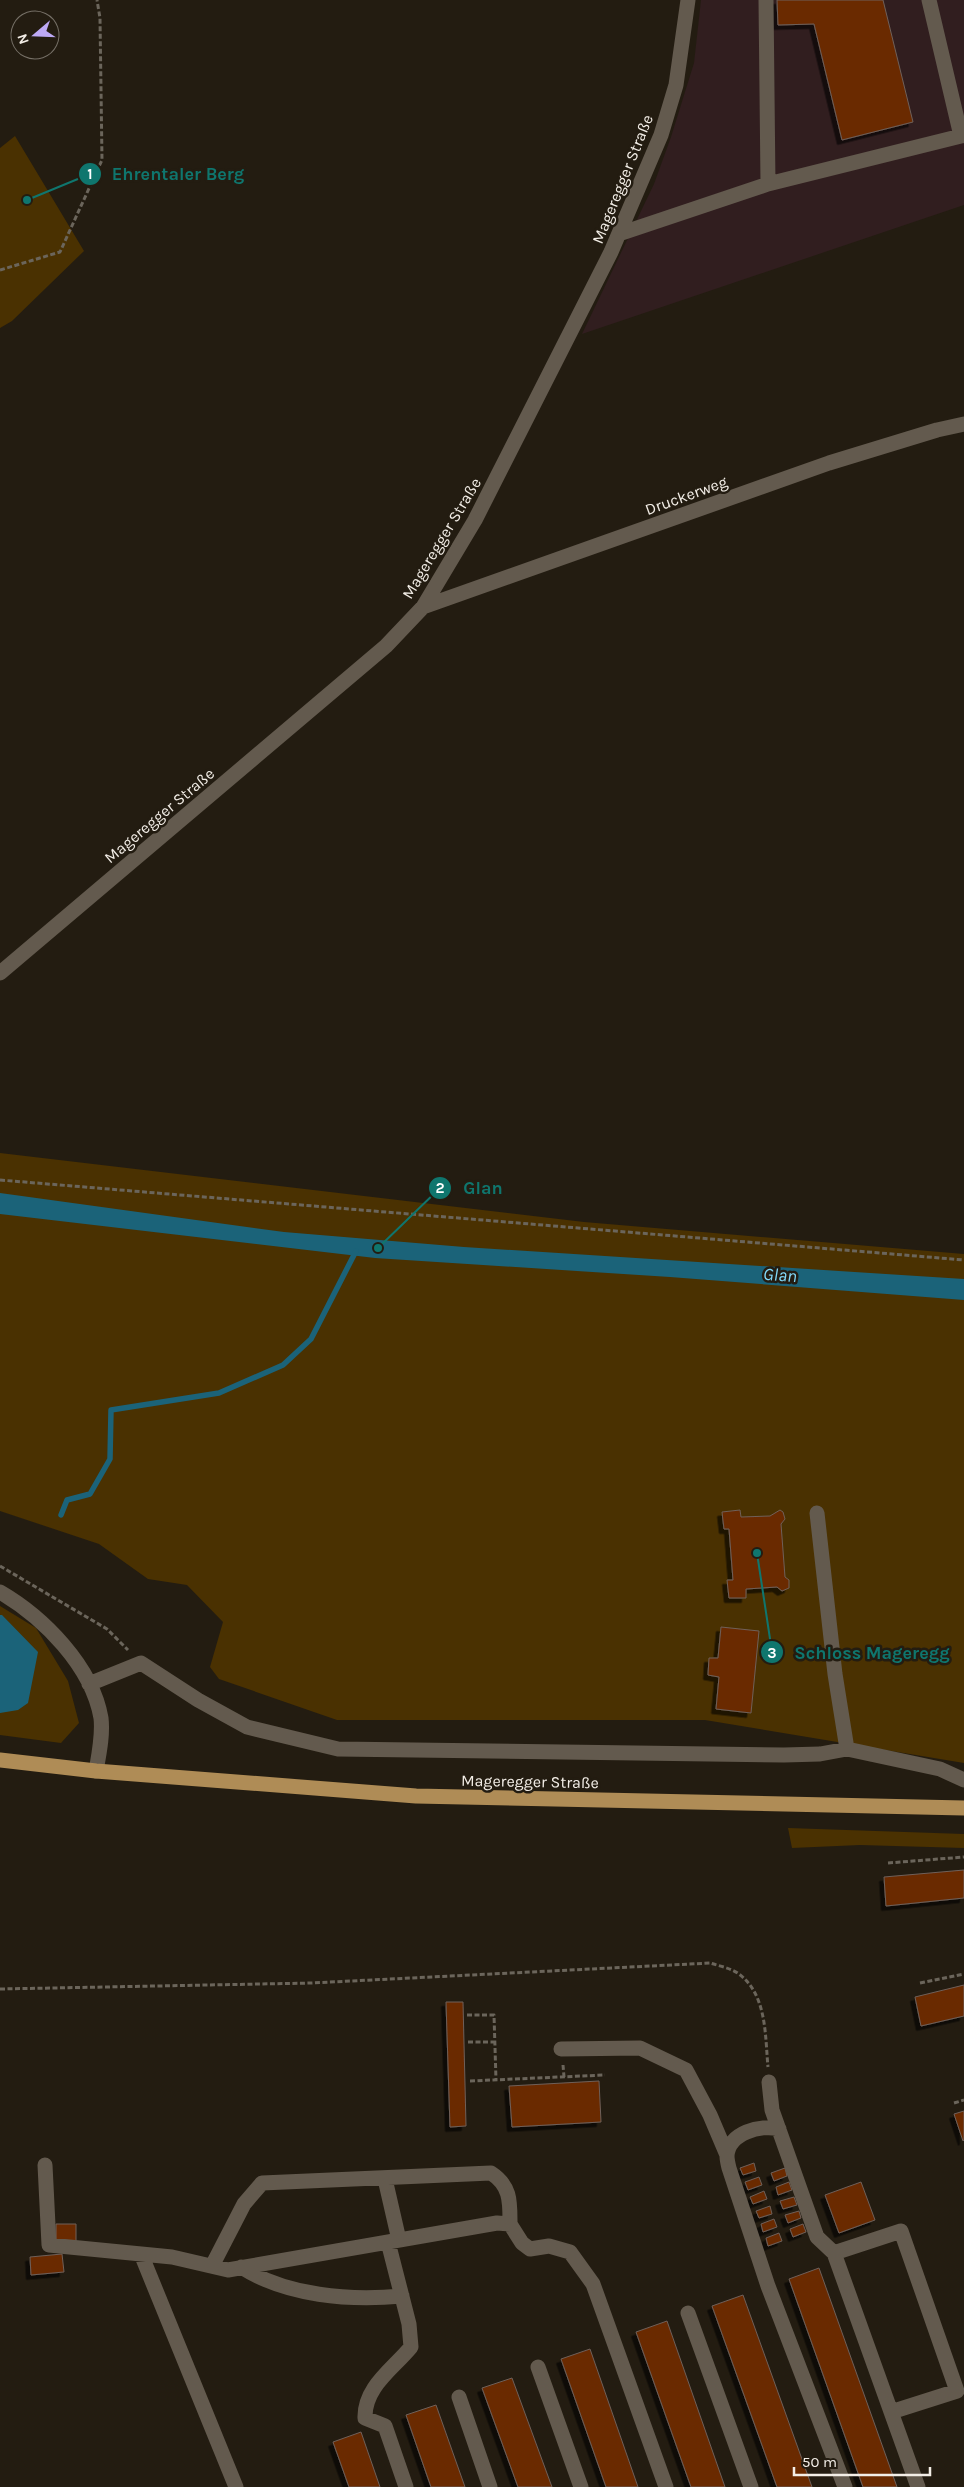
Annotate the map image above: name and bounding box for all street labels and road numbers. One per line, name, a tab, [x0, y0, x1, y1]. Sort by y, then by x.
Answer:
street label: Mageregger Straße	[588, 112, 657, 247]
street label: Druckerweg	[642, 472, 730, 519]
street label: Mageregger Straße	[398, 474, 485, 602]
street label: Mageregger Straße	[100, 764, 218, 867]
street label: Mageregger Straße	[461, 1771, 599, 1792]

